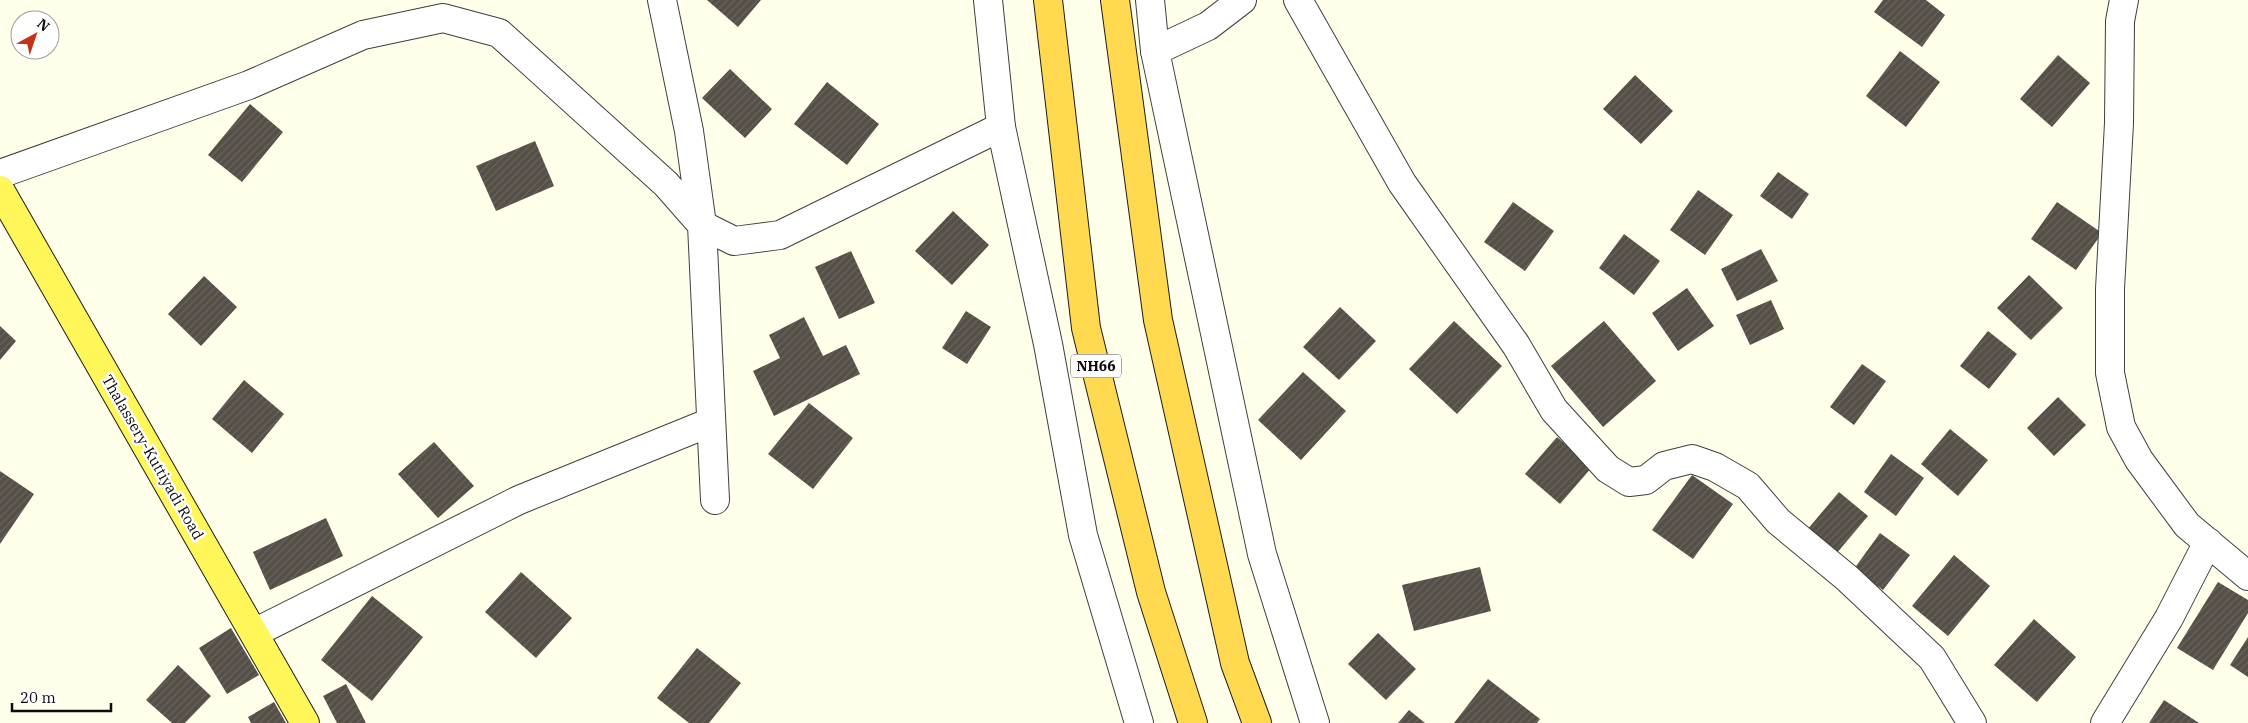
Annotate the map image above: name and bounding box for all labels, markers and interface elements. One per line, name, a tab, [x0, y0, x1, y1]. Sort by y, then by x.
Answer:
north arrow	[10, 10, 60, 60]
text: N	[33, 15, 53, 35]
road number: NH66	[1071, 354, 1121, 378]
street label: Thalassery-Kuttiyadi Road	[98, 371, 208, 543]
scale bar	[12, 680, 111, 712]
text: 20 m	[20, 688, 56, 707]

